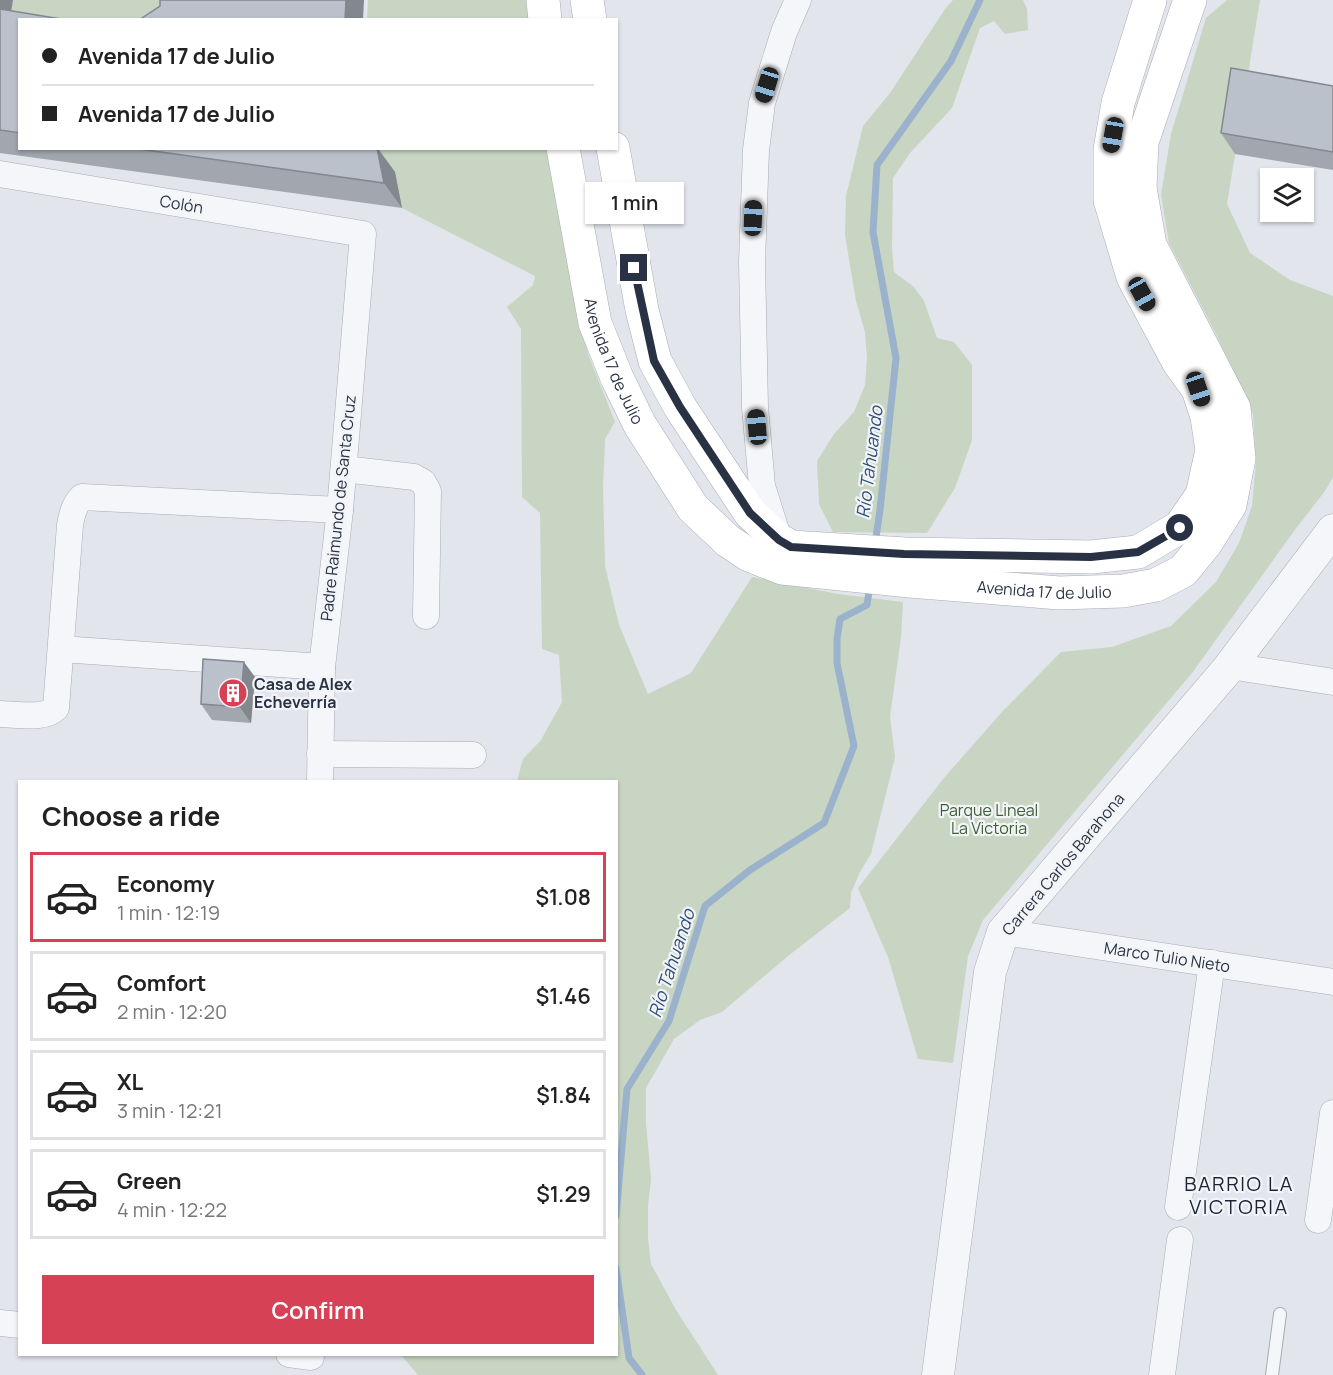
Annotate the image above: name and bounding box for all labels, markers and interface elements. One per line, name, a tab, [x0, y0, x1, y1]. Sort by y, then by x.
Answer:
text: Avenida 17 de Julio	[78, 41, 275, 71]
car	[753, 65, 781, 105]
text: Avenida 17 de Julio	[78, 99, 275, 129]
car	[1101, 116, 1125, 154]
map controls	[1260, 168, 1314, 222]
button: layers	[1260, 168, 1314, 222]
callout: 1 min	[584, 181, 684, 223]
text: 1 min	[611, 189, 658, 216]
street label: Colón	[158, 190, 205, 218]
car	[743, 200, 763, 236]
route end	[620, 254, 647, 281]
car	[1125, 274, 1159, 314]
street label: Avenida 17 de Julio	[580, 296, 649, 428]
car	[1184, 369, 1212, 409]
street label: Padre Raimundo de Santa Cruz	[315, 394, 361, 622]
water label: Río Tahuando	[850, 403, 888, 519]
car	[746, 408, 768, 446]
route start	[1166, 514, 1193, 541]
street label: Avenida 17 de Julio	[976, 575, 1112, 604]
place label: Casa de Alex Echeverría	[254, 673, 352, 713]
building icon: Casa de Alex Echeverría	[217, 677, 249, 709]
street label: Carrera Carlos Barahona	[997, 788, 1129, 940]
text: Choose a ride	[42, 797, 220, 834]
park label: Parque Lineal La Victoria	[940, 799, 1038, 839]
text: Economy	[117, 869, 215, 899]
icon: car	[45, 870, 99, 924]
text: $1.08	[535, 882, 591, 912]
text: 1 min · 12:19	[117, 899, 220, 926]
water label: Río Tahuando	[642, 904, 700, 1020]
street label: Marco Tulio Nieto	[1103, 936, 1232, 977]
text: Comfort	[117, 968, 206, 998]
icon: car	[45, 969, 99, 1023]
text: $1.46	[536, 981, 591, 1011]
text: 2 min · 12:20	[117, 998, 227, 1025]
text: XL	[117, 1067, 143, 1097]
icon: car	[45, 1068, 99, 1122]
text: $1.84	[536, 1080, 591, 1110]
text: 3 min · 12:21	[117, 1097, 222, 1124]
text: Green	[117, 1166, 182, 1196]
icon: car	[45, 1167, 99, 1221]
district label: BARRIO LA VICTORIA	[1184, 1170, 1294, 1220]
text: $1.29	[536, 1179, 591, 1209]
text: 4 min · 12:22	[117, 1196, 227, 1223]
button: Confirm	[42, 1275, 594, 1344]

